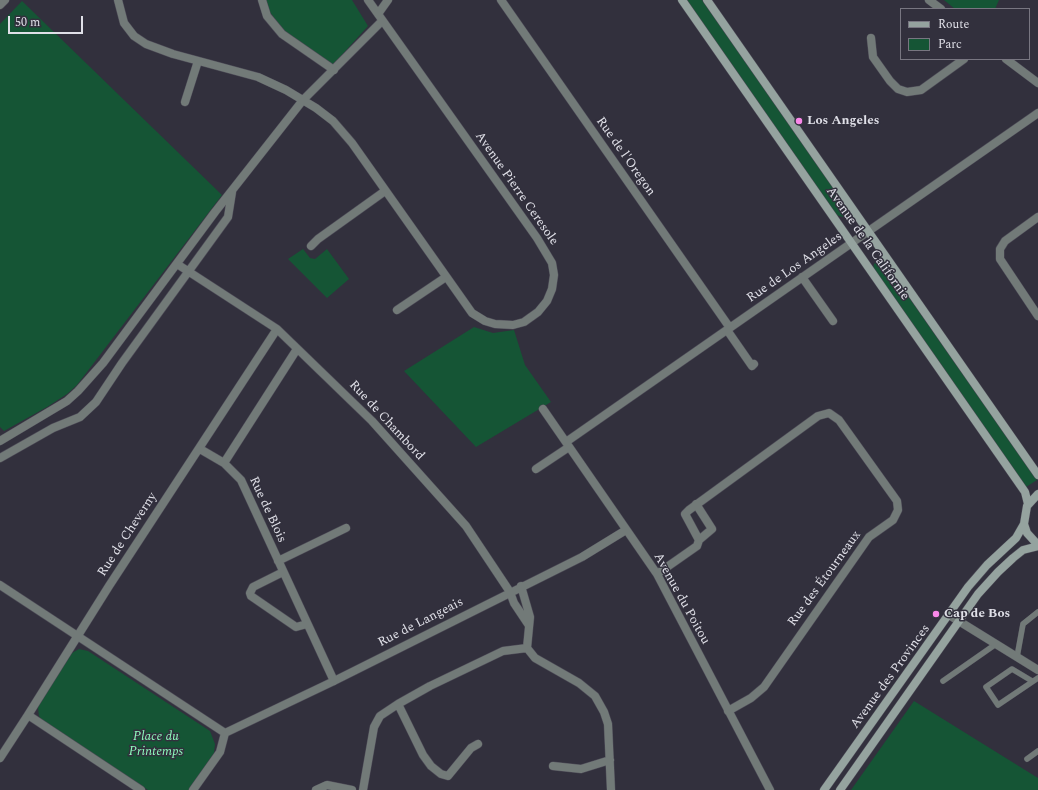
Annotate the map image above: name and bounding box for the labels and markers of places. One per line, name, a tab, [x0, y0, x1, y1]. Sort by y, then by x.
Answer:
place label: Los Angeles	[807, 113, 879, 129]
marker: Los Angeles	[794, 116, 804, 126]
place label: Cap de Bos	[944, 606, 1010, 622]
marker: Cap de Bos	[931, 609, 941, 619]

